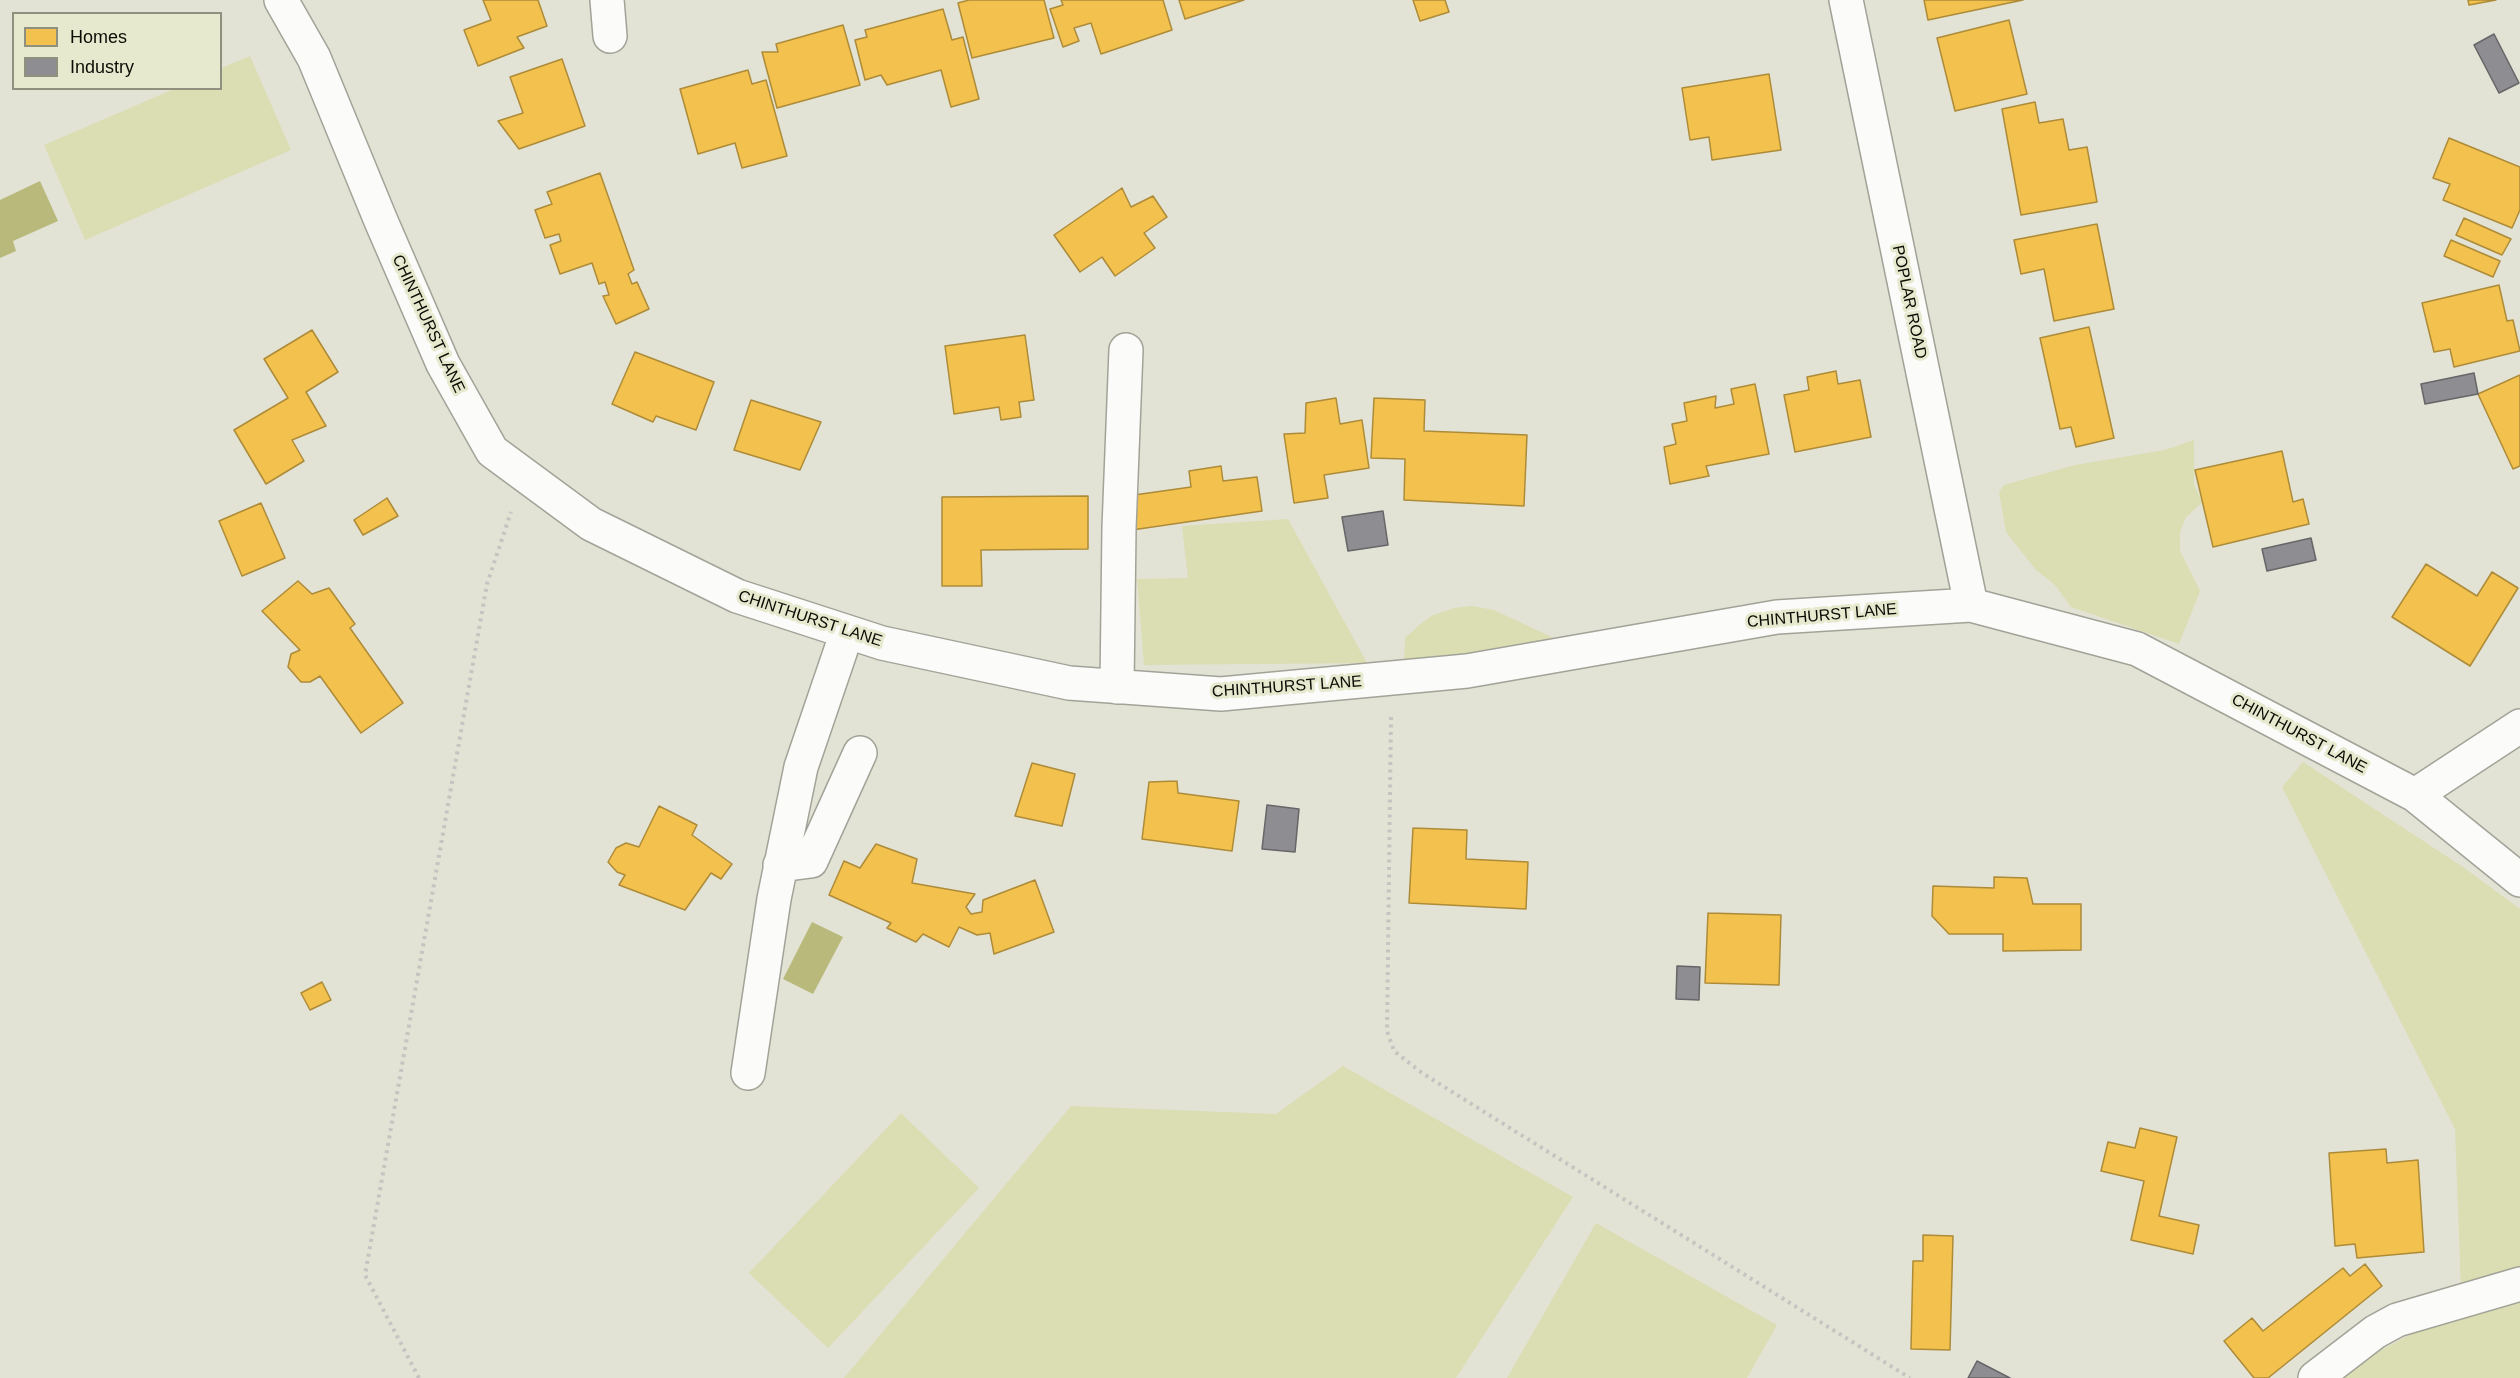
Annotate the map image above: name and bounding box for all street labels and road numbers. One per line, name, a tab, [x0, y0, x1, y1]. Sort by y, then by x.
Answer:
street label: POPLAR ROAD	[1888, 243, 1930, 361]
street label: CHINTHURST LANE	[388, 252, 468, 396]
street label: CHINTHURST LANE	[736, 587, 884, 651]
street label: CHINTHURST LANE	[1746, 600, 1898, 632]
street label: CHINTHURST LANE	[1211, 672, 1363, 702]
street label: CHINTHURST LANE	[2228, 690, 2370, 778]

